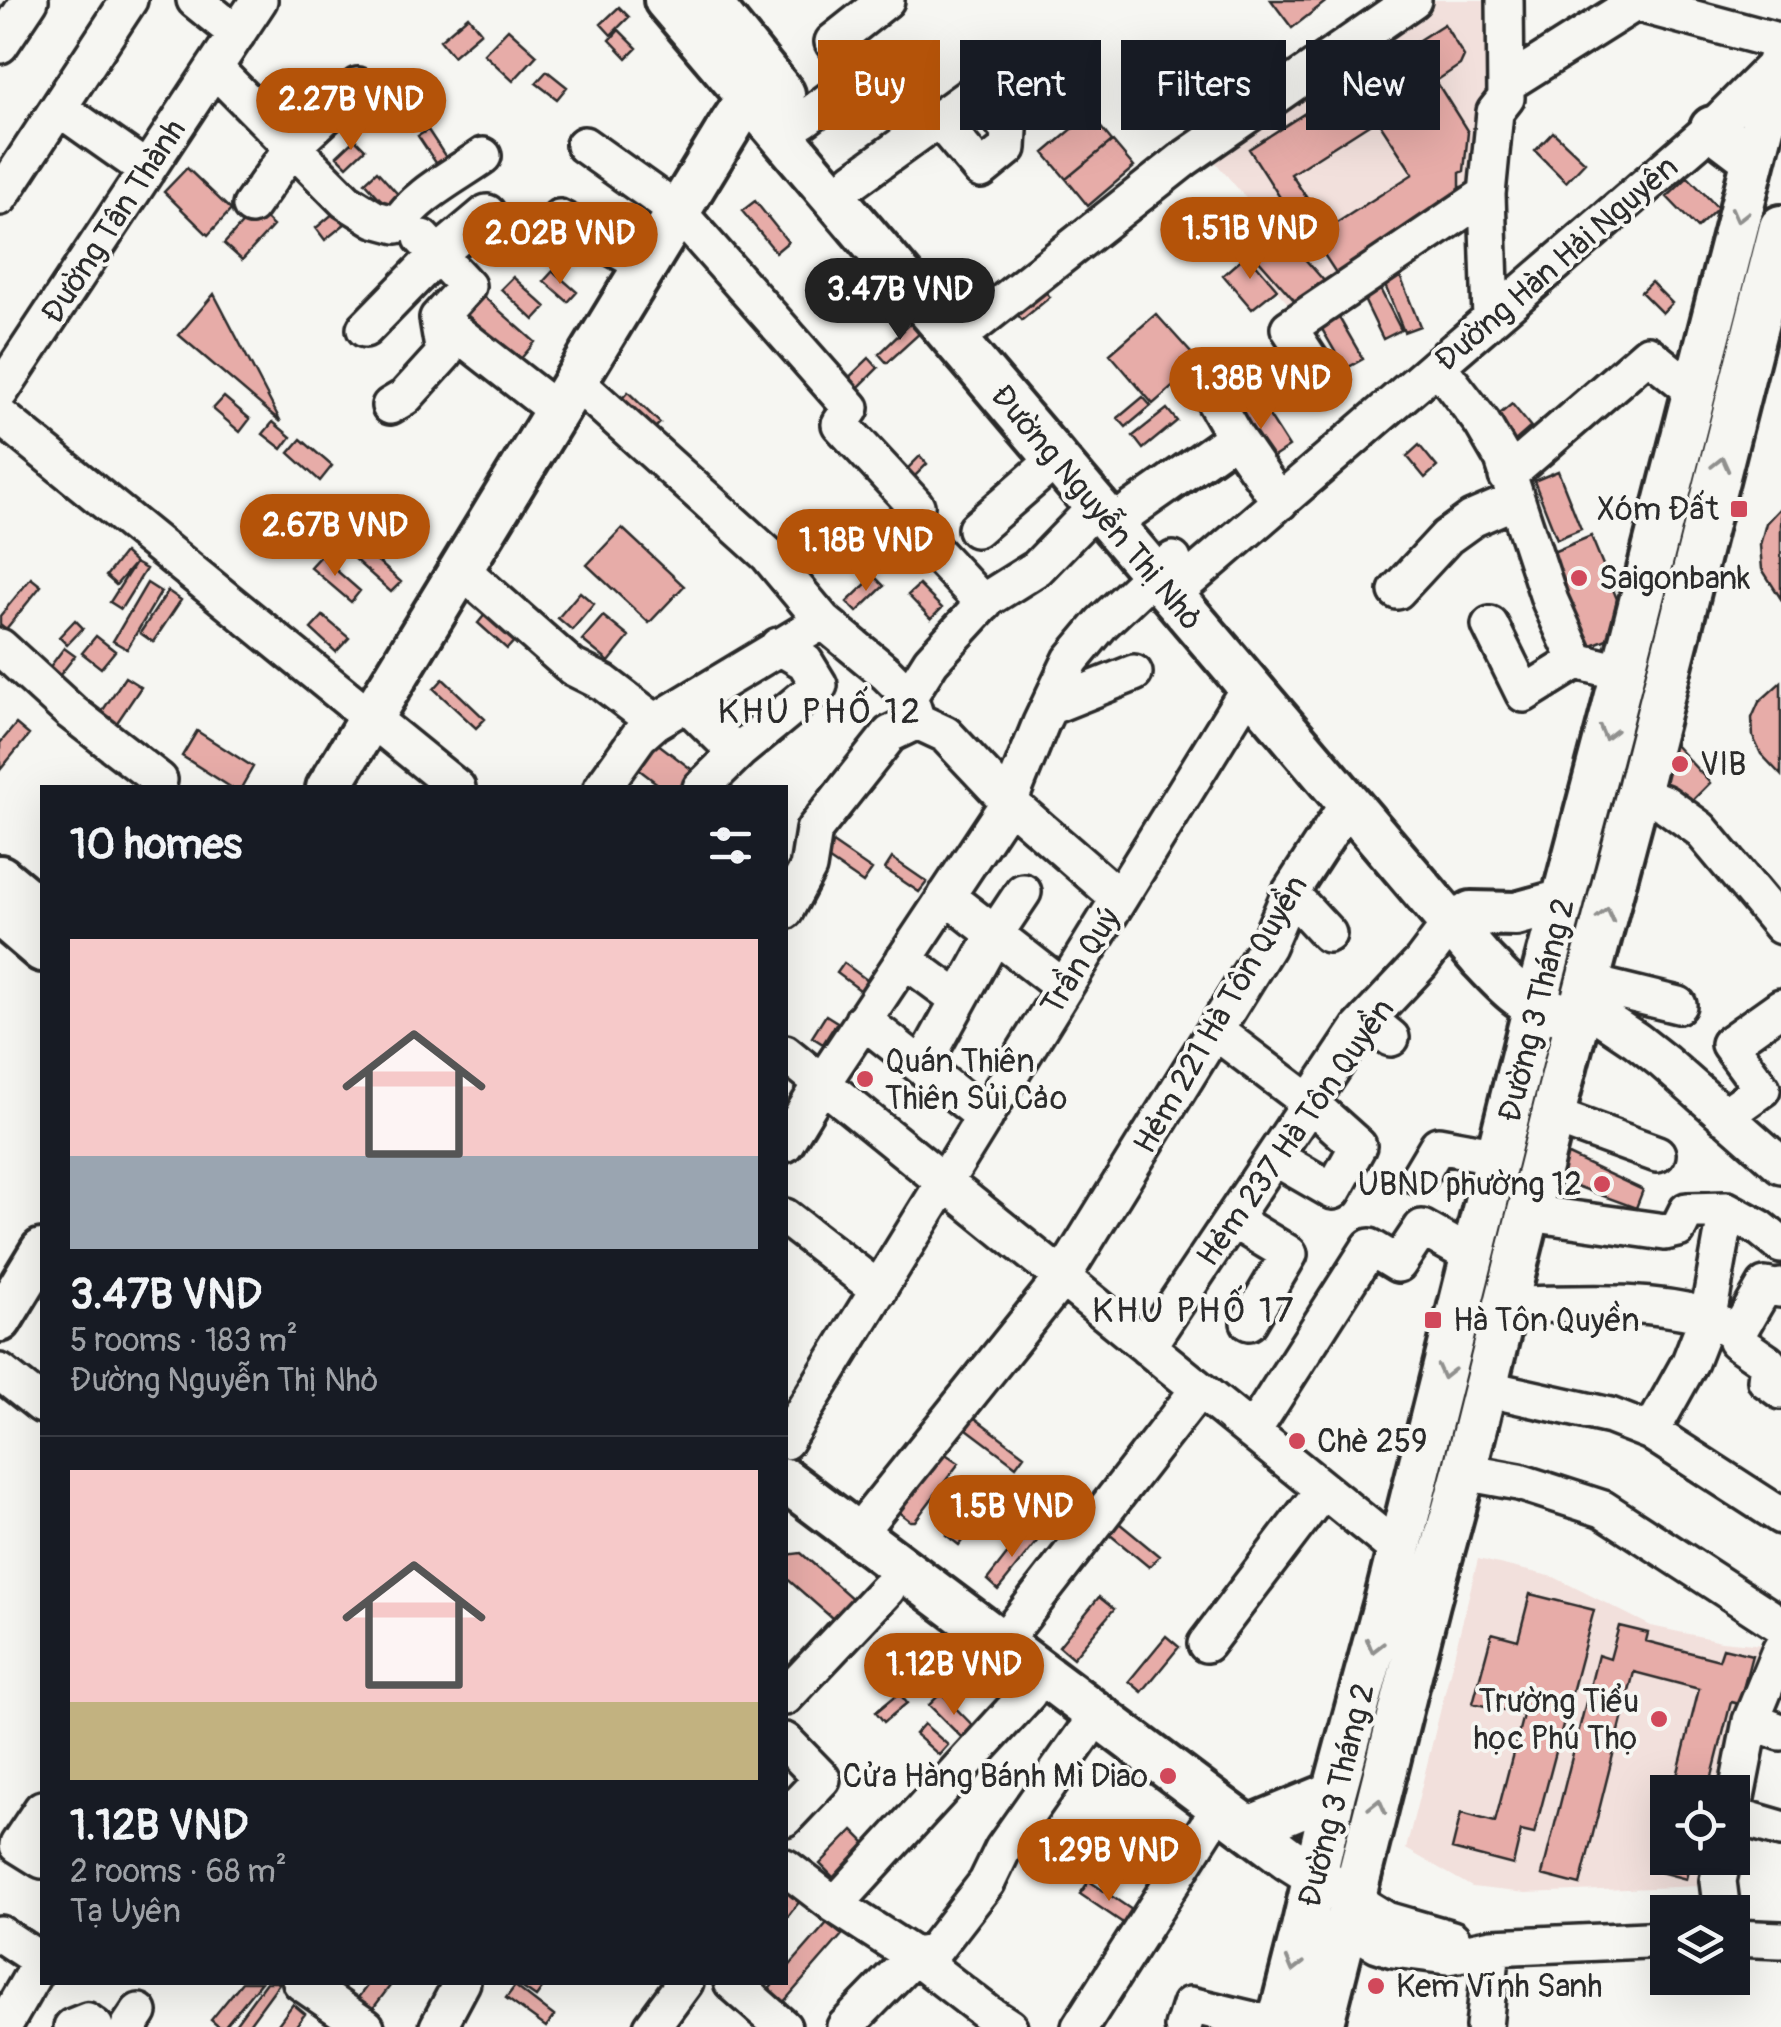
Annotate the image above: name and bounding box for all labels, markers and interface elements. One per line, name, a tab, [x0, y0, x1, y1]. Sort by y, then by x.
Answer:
chip: Buy	[818, 40, 940, 130]
chip: Rent	[960, 40, 1101, 130]
chip: Filters	[1121, 40, 1286, 130]
chip: New	[1306, 40, 1440, 130]
pin: 2.27B VND	[237, 68, 465, 153]
text: 2.27B VND	[278, 80, 424, 120]
street label: Đường Tân Thành	[33, 112, 195, 331]
street label: Đường Hàn Hải Nguyên	[1427, 147, 1686, 380]
pin: 1.51B VND	[1136, 197, 1364, 282]
pin: 2.02B VND	[446, 202, 674, 287]
one-way arrow	[1730, 206, 1751, 223]
text: 1.51B VND	[1182, 209, 1318, 249]
text: 2.02B VND	[485, 214, 635, 254]
pin: 3.47B VND	[786, 258, 1014, 343]
text: 3.47B VND	[827, 270, 973, 310]
pin: 1.38B VND	[1147, 347, 1375, 432]
text: 1.38B VND	[1191, 359, 1331, 399]
street label: Đường Nguyễn Thị Nhỏ	[982, 376, 1211, 639]
one-way arrow	[1709, 456, 1730, 473]
place label: Xóm Đất	[1597, 489, 1719, 530]
pin: 2.67B VND	[221, 494, 449, 579]
marker: Xóm Đất	[1728, 498, 1750, 520]
text: 2.67B VND	[262, 506, 408, 546]
pin: 1.18B VND	[752, 509, 980, 594]
text: 1.18B VND	[799, 521, 933, 561]
place label: Saigonbank	[1599, 559, 1750, 599]
marker: Saigonbank	[1568, 567, 1590, 589]
district label: KHU PHỐ 12	[718, 686, 922, 734]
one-way arrow	[1598, 724, 1619, 741]
place label: VIB	[1700, 745, 1746, 785]
marker: VIB	[1669, 753, 1691, 775]
icon: filters	[703, 818, 758, 873]
text: 10 homes	[70, 819, 242, 871]
street label: Hẻm 221 Hà Tôn Quyền	[1124, 868, 1317, 1161]
street label: Đường 3 Tháng 2	[1490, 894, 1584, 1126]
street label: Trần Quý	[1031, 899, 1130, 1023]
one-way arrow	[1595, 907, 1616, 924]
street label: Hẻm 237 Hà Tôn Quyền	[1187, 990, 1403, 1274]
icon: home	[324, 1004, 504, 1184]
place label: Quán Thiên Thiên Sủi Cảo	[885, 1042, 1067, 1119]
marker: Quán Thiên Thiên Sủi Cảo	[854, 1068, 876, 1090]
place label: UBND phường 12	[1358, 1165, 1582, 1205]
marker: UBND phường 12	[1591, 1173, 1613, 1195]
text: 3.47B VND	[70, 1269, 262, 1321]
district label: KHU PHỐ 17	[1092, 1285, 1296, 1333]
place label: Hà Tôn Quyền	[1453, 1300, 1640, 1341]
marker: Hà Tôn Quyền	[1422, 1309, 1444, 1331]
text: 5 rooms · 183 m²	[70, 1321, 298, 1361]
text: Đường Nguyễn Thị Nhỏ	[70, 1361, 378, 1401]
one-way arrow	[1435, 1363, 1456, 1380]
place label: Chè 259	[1317, 1422, 1427, 1462]
marker: Chè 259	[1286, 1430, 1308, 1452]
pin: 1.5B VND	[909, 1475, 1115, 1560]
text: 1.5B VND	[951, 1487, 1073, 1527]
icon: home	[324, 1535, 504, 1715]
pin: 1.12B VND	[840, 1633, 1068, 1718]
one-way arrow	[1365, 1636, 1386, 1653]
text: 1.12B VND	[886, 1645, 1022, 1685]
street label: Đường 3 Tháng 2	[1290, 1679, 1384, 1911]
place label: Trường Tiểu học Phú Thọ	[1473, 1682, 1639, 1759]
marker: Trường Tiểu học Phú Thọ	[1648, 1708, 1670, 1730]
place label: Cửa Hàng Bánh Mì Diao	[842, 1757, 1148, 1797]
marker: Cửa Hàng Bánh Mì Diao	[1157, 1765, 1179, 1787]
map controls	[1650, 1775, 1750, 1995]
button: locate	[1650, 1775, 1750, 1875]
one-way arrow	[1366, 1798, 1387, 1815]
text: 1.12B VND	[70, 1800, 248, 1852]
pin: 1.29B VND	[995, 1819, 1223, 1904]
text: 1.29B VND	[1039, 1831, 1179, 1871]
text: 2 rooms · 68 m²	[70, 1852, 287, 1892]
text: Tạ Uyên	[70, 1892, 181, 1932]
button: layers	[1650, 1895, 1750, 1995]
one-way arrow	[1285, 1956, 1306, 1973]
place label: Kem Vĩnh Sanh	[1396, 1967, 1602, 2007]
marker: Kem Vĩnh Sanh	[1365, 1975, 1387, 1997]

